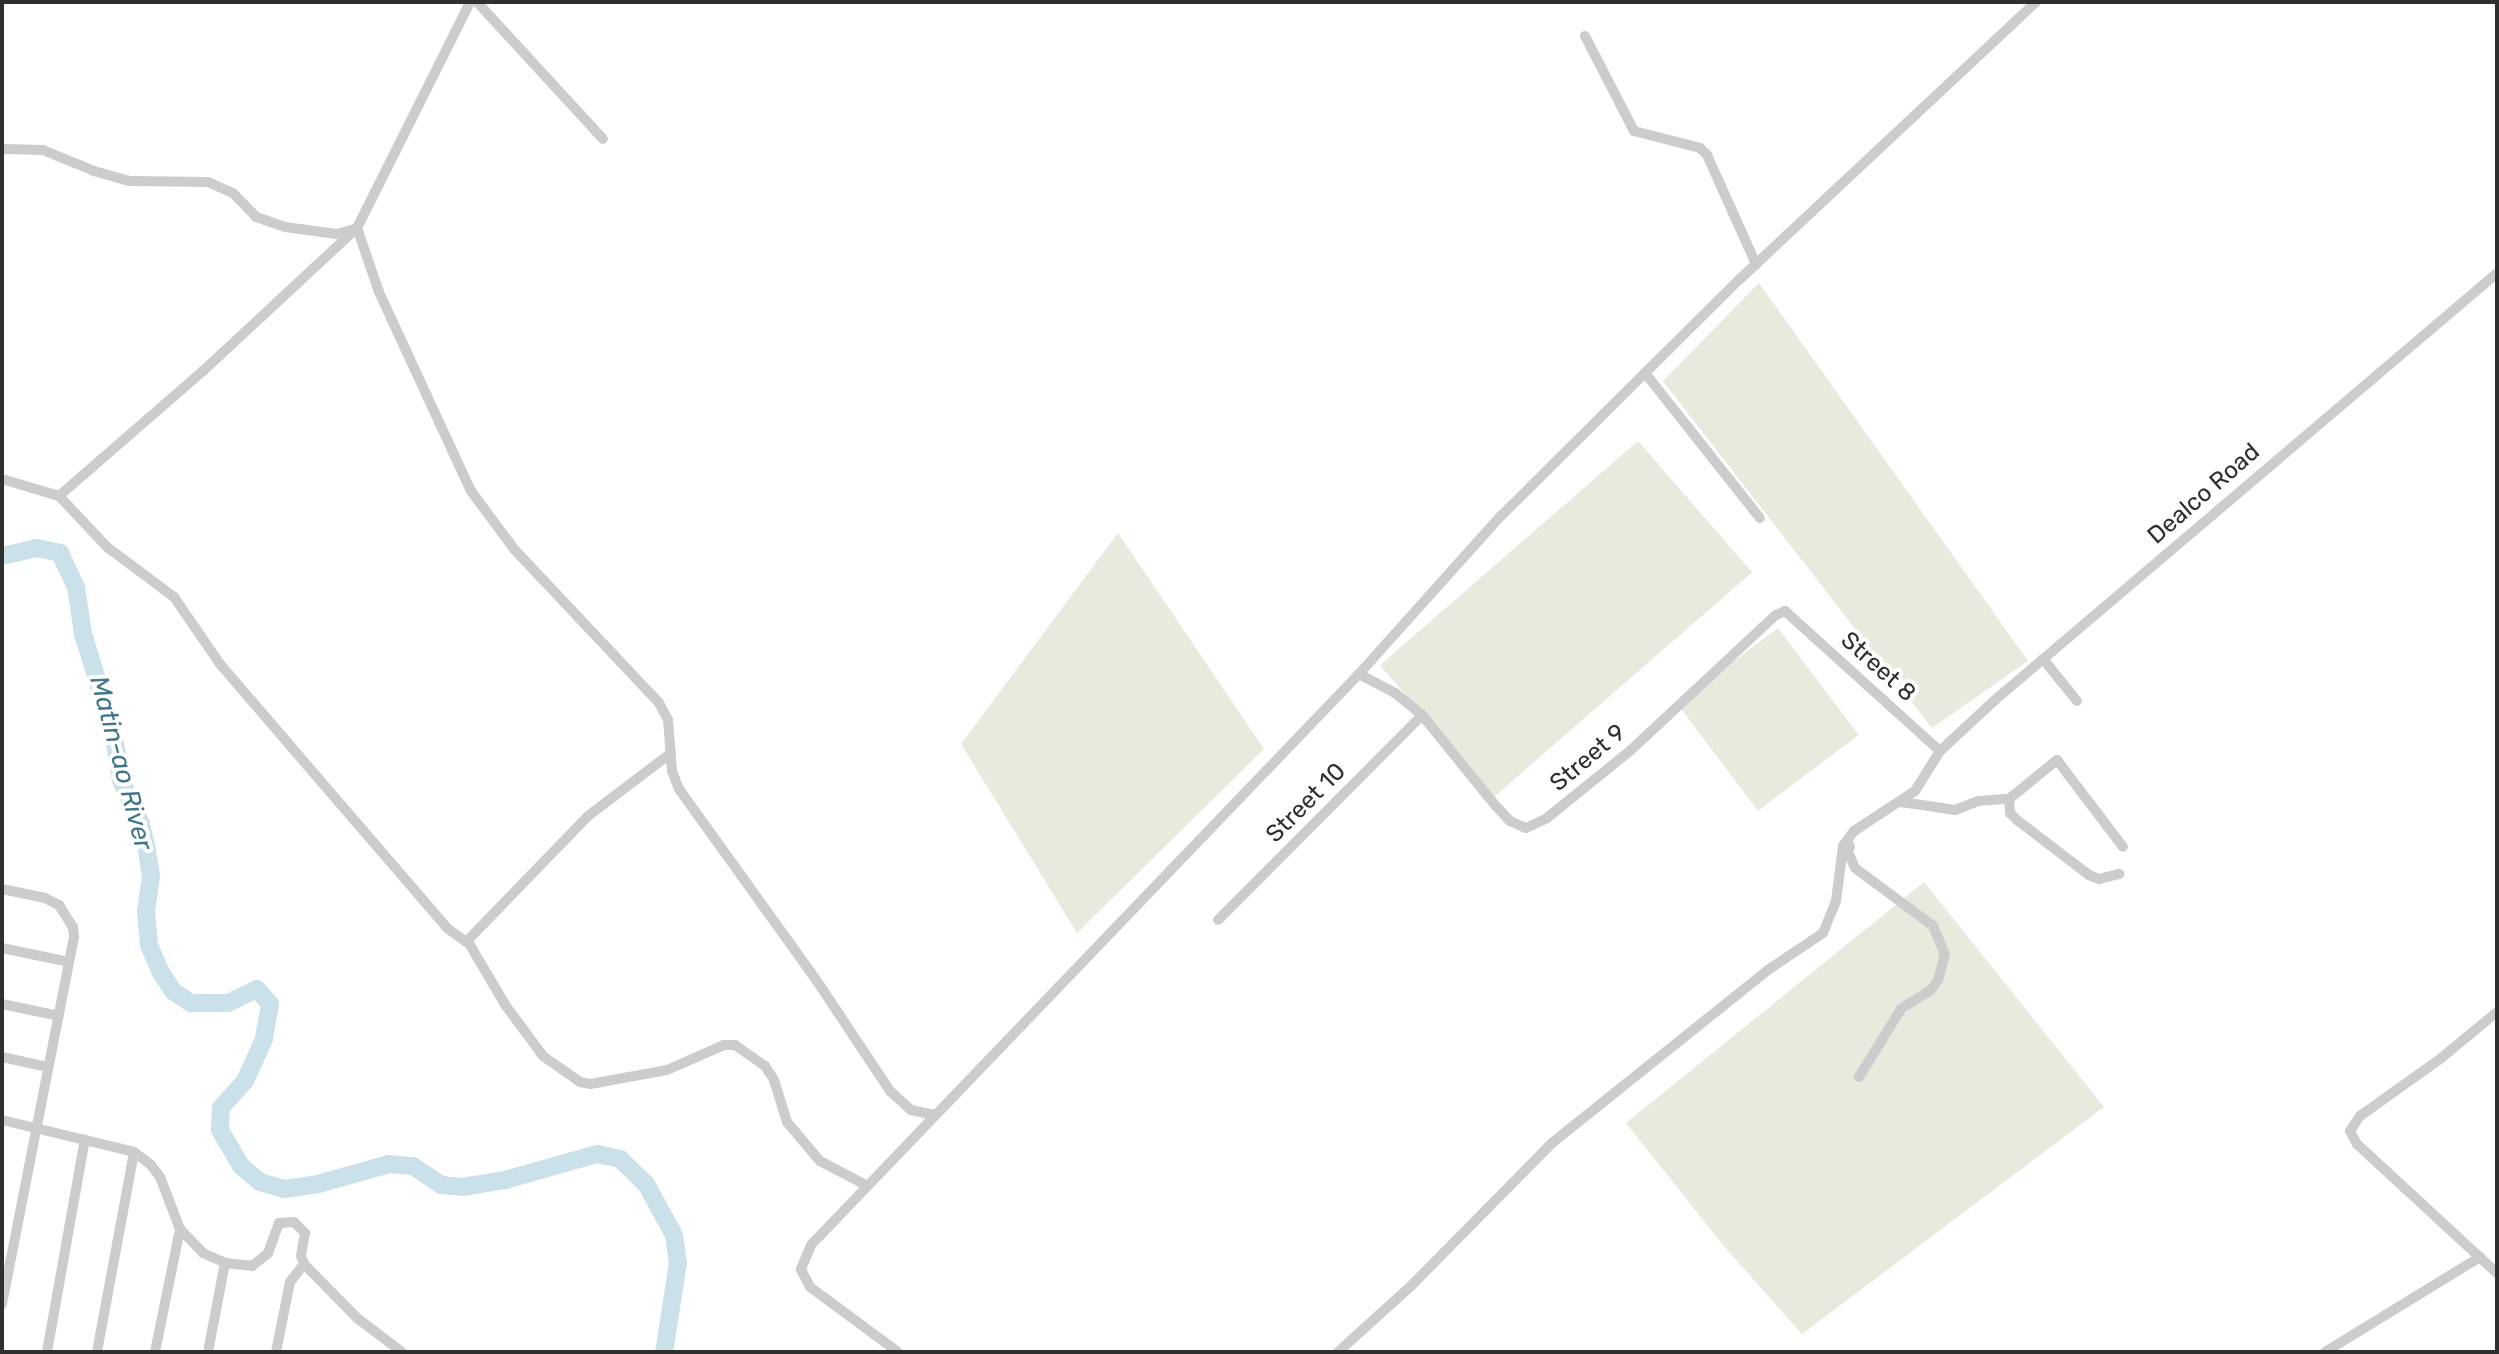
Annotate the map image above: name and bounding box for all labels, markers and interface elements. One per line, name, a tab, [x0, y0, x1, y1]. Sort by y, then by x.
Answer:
street label: Dealco Road	[2142, 438, 2266, 550]
street label: Street 8	[1835, 626, 1921, 708]
water label: Matin-ao River	[83, 673, 159, 853]
street label: Street 9	[1544, 718, 1632, 798]
street label: Street 10	[1260, 757, 1352, 849]

